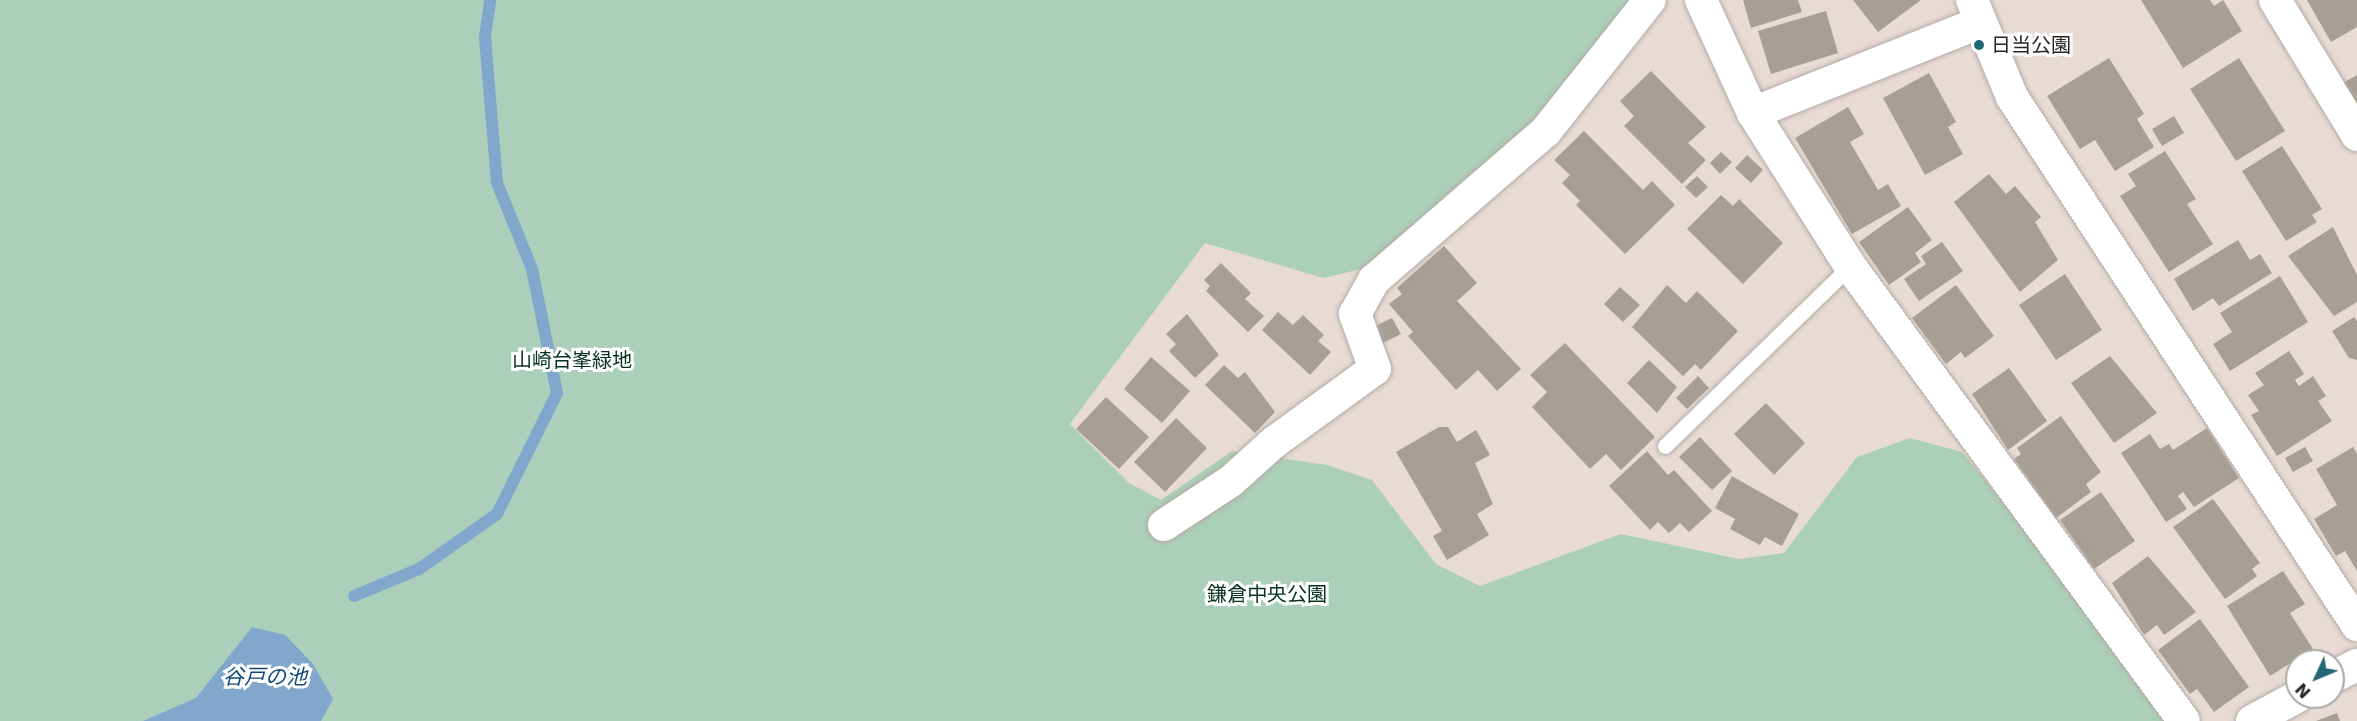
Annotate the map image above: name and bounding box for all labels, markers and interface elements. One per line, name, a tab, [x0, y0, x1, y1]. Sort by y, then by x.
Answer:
place label: 日当公園	[1991, 33, 2071, 57]
marker: 日当公園	[1972, 38, 1986, 52]
park label: 山崎台峯緑地	[512, 348, 632, 372]
park label: 鎌倉中央公園	[1207, 582, 1327, 606]
north arrow	[2285, 649, 2345, 709]
water label: 谷戸の池	[223, 664, 307, 690]
text: N	[2292, 679, 2315, 702]

